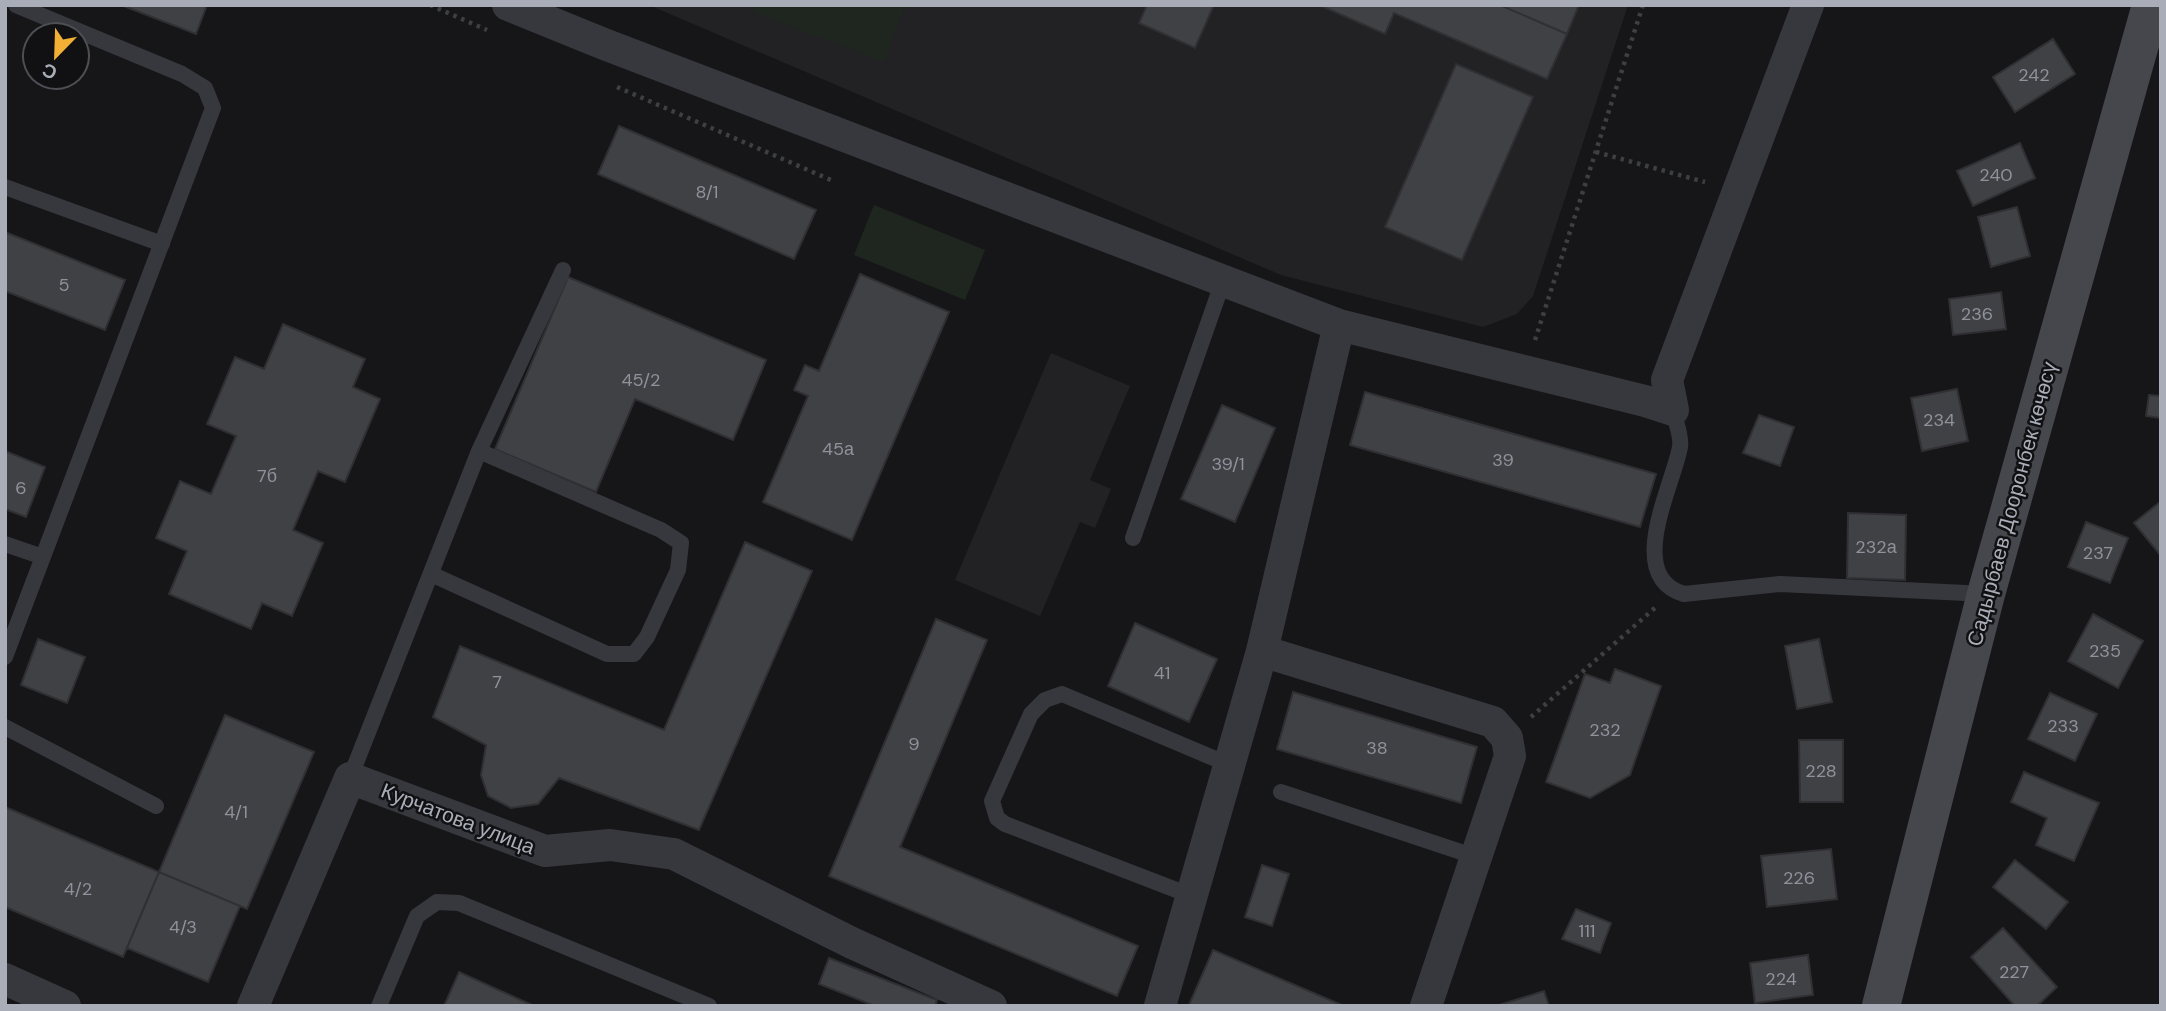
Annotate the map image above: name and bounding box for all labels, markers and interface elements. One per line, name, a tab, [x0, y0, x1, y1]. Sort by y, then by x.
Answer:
north arrow	[21, 21, 91, 91]
text: С	[38, 57, 61, 85]
house number: 242	[2018, 63, 2050, 87]
house number: 240	[1979, 163, 2013, 187]
house number: 8/1	[695, 180, 719, 204]
house number: 5	[59, 273, 69, 297]
house number: 236	[1961, 302, 1993, 326]
street label: Садырбаев Дооронбек көчөсү	[1961, 358, 2064, 649]
house number: 45/2	[622, 368, 660, 392]
house number: 234	[1923, 408, 1955, 432]
house number: 45а	[822, 437, 855, 461]
house number: 39	[1492, 448, 1514, 472]
house number: 39/1	[1211, 452, 1245, 476]
house number: 7б	[257, 464, 277, 488]
house number: 6	[15, 476, 27, 500]
house number: 232а	[1855, 535, 1898, 559]
house number: 237	[2083, 541, 2113, 565]
house number: 235	[2089, 639, 2121, 663]
house number: 41	[1154, 661, 1170, 685]
house number: 7	[492, 670, 502, 694]
house number: 233	[2047, 714, 2079, 738]
house number: 232	[1589, 718, 1621, 742]
house number: 9	[908, 732, 920, 756]
house number: 38	[1366, 736, 1388, 760]
house number: 228	[1805, 759, 1837, 783]
street label: Курчатова улица	[377, 777, 539, 861]
house number: 4/1	[224, 800, 248, 824]
house number: 226	[1783, 866, 1815, 890]
house number: 4/2	[64, 877, 92, 901]
house number: 4/3	[169, 915, 197, 939]
house number: 111	[1579, 919, 1595, 943]
house number: 227	[1999, 960, 2029, 984]
house number: 224	[1765, 967, 1797, 991]

